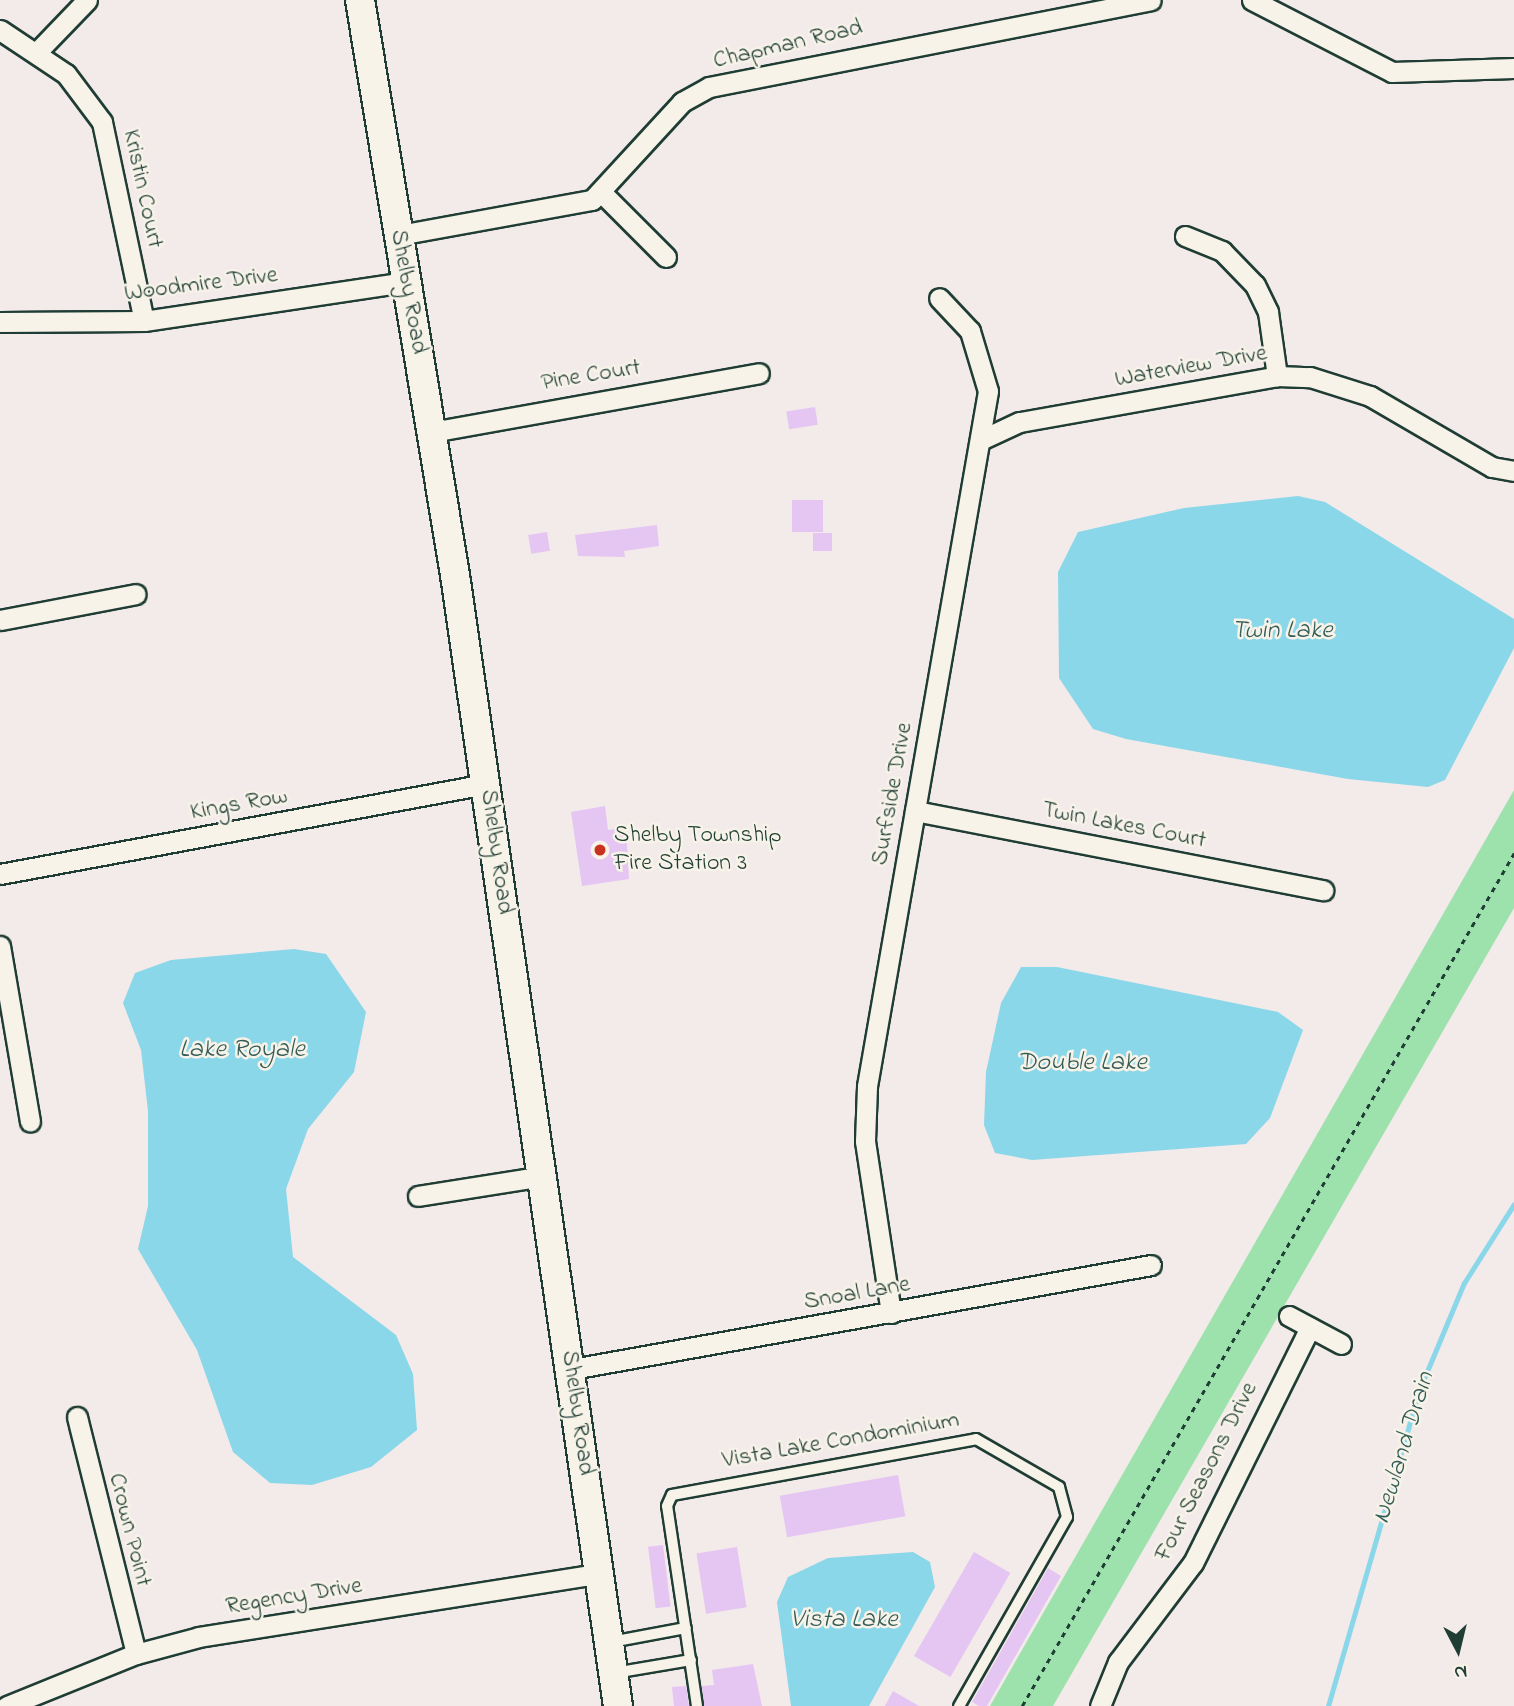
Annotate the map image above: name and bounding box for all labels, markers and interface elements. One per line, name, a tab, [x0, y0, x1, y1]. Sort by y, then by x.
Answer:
street label: Chapman Road	[711, 14, 865, 76]
street label: Kristin Court	[115, 127, 169, 251]
street label: Shelby Road	[383, 228, 433, 356]
street label: Woodmire Drive	[123, 261, 279, 309]
street label: Waterview Drive	[1113, 339, 1269, 395]
street label: Pine Court	[539, 354, 643, 398]
water label: Twin Lake	[1231, 616, 1333, 648]
street label: Surfside Drive	[866, 720, 920, 868]
street label: Kings Row	[188, 782, 290, 828]
street label: Shelby Road	[473, 788, 519, 916]
street label: Twin Lakes Court	[1040, 796, 1208, 856]
place label: Shelby Township Fire Station 3	[614, 822, 781, 878]
marker: Shelby Township Fire Station 3	[592, 842, 608, 858]
water label: Lake Royale	[179, 1035, 305, 1067]
water label: Double Lake	[1017, 1048, 1147, 1080]
street label: Snoal Lane	[802, 1271, 912, 1317]
street label: Shelby Road	[554, 1349, 600, 1477]
water label: Newland Drain	[1367, 1368, 1443, 1528]
street label: Four Seasons Drive	[1149, 1378, 1265, 1566]
street label: Vista Lake Condominium	[720, 1406, 962, 1476]
street label: Crown Point	[101, 1470, 157, 1590]
street label: Regency Drive	[224, 1572, 364, 1622]
water label: Vista Lake	[790, 1605, 898, 1637]
north arrow	[1423, 1615, 1493, 1685]
text: N	[1453, 1657, 1469, 1686]

